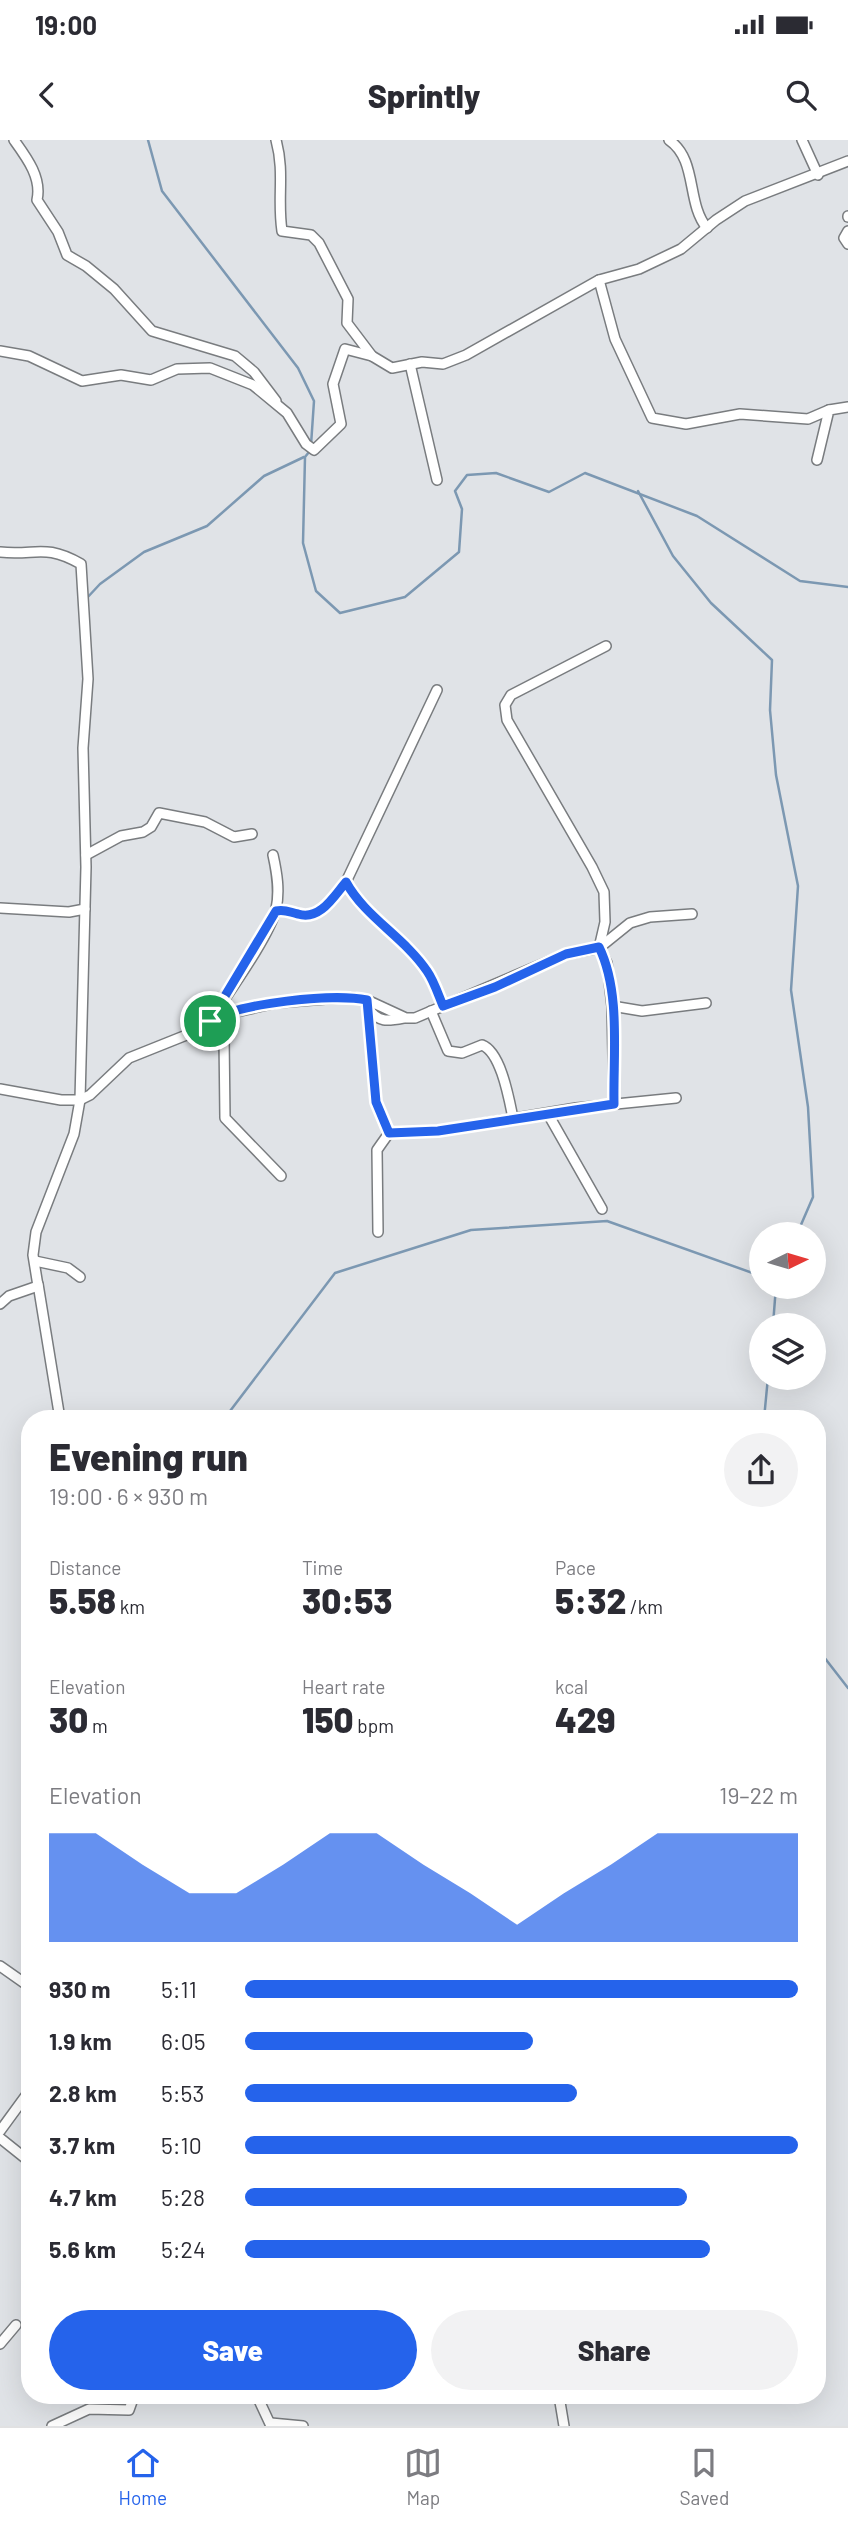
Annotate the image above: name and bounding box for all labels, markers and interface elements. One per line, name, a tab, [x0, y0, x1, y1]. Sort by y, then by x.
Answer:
text: 19:00	[35, 9, 97, 40]
icon: back	[28, 76, 66, 114]
text: Sprintly	[368, 76, 480, 114]
icon: search	[782, 76, 820, 114]
pin	[180, 991, 240, 1051]
icon: arrive	[191, 1002, 229, 1040]
north arrow	[749, 1222, 826, 1298]
map controls	[749, 1222, 826, 1390]
button: layers	[749, 1313, 826, 1390]
text: Evening run	[49, 1433, 248, 1479]
button: share	[724, 1433, 798, 1507]
text: 19:00 · 6 × 930 m	[49, 1482, 208, 1510]
text: Distance	[49, 1556, 121, 1579]
text: Time	[302, 1556, 343, 1579]
text: Pace	[555, 1556, 596, 1579]
text: 5.58	[49, 1579, 116, 1621]
text: 30:53	[302, 1579, 393, 1621]
text: 5:32	[555, 1579, 626, 1621]
text: km	[116, 1595, 145, 1618]
text: /km	[626, 1595, 663, 1618]
text: Elevation	[49, 1675, 126, 1698]
text: Heart rate	[302, 1675, 385, 1698]
text: kcal	[555, 1675, 588, 1698]
text: 30	[49, 1698, 88, 1740]
text: 150	[302, 1698, 354, 1740]
text: 429	[555, 1698, 615, 1740]
text: m	[88, 1714, 108, 1737]
text: bpm	[354, 1714, 394, 1737]
text: Elevation	[49, 1781, 142, 1809]
text: 19–22 m	[719, 1781, 798, 1809]
text: 930 m	[49, 1975, 111, 2003]
text: 5:11	[161, 1975, 197, 2003]
text: 1.9 km	[49, 2027, 112, 2055]
text: 6:05	[161, 2027, 205, 2055]
text: 2.8 km	[49, 2079, 117, 2107]
text: 5:53	[161, 2079, 204, 2107]
text: 3.7 km	[49, 2131, 115, 2159]
text: 5:10	[161, 2131, 202, 2159]
text: 4.7 km	[49, 2183, 117, 2211]
text: 5:28	[161, 2183, 205, 2211]
text: 5.6 km	[49, 2235, 116, 2263]
text: 5:24	[161, 2235, 206, 2263]
button: Save	[49, 2310, 417, 2390]
button: Share	[431, 2310, 798, 2390]
tab: Home	[119, 2444, 167, 2509]
tab: Map	[404, 2444, 442, 2509]
tab: Saved	[680, 2444, 729, 2509]

